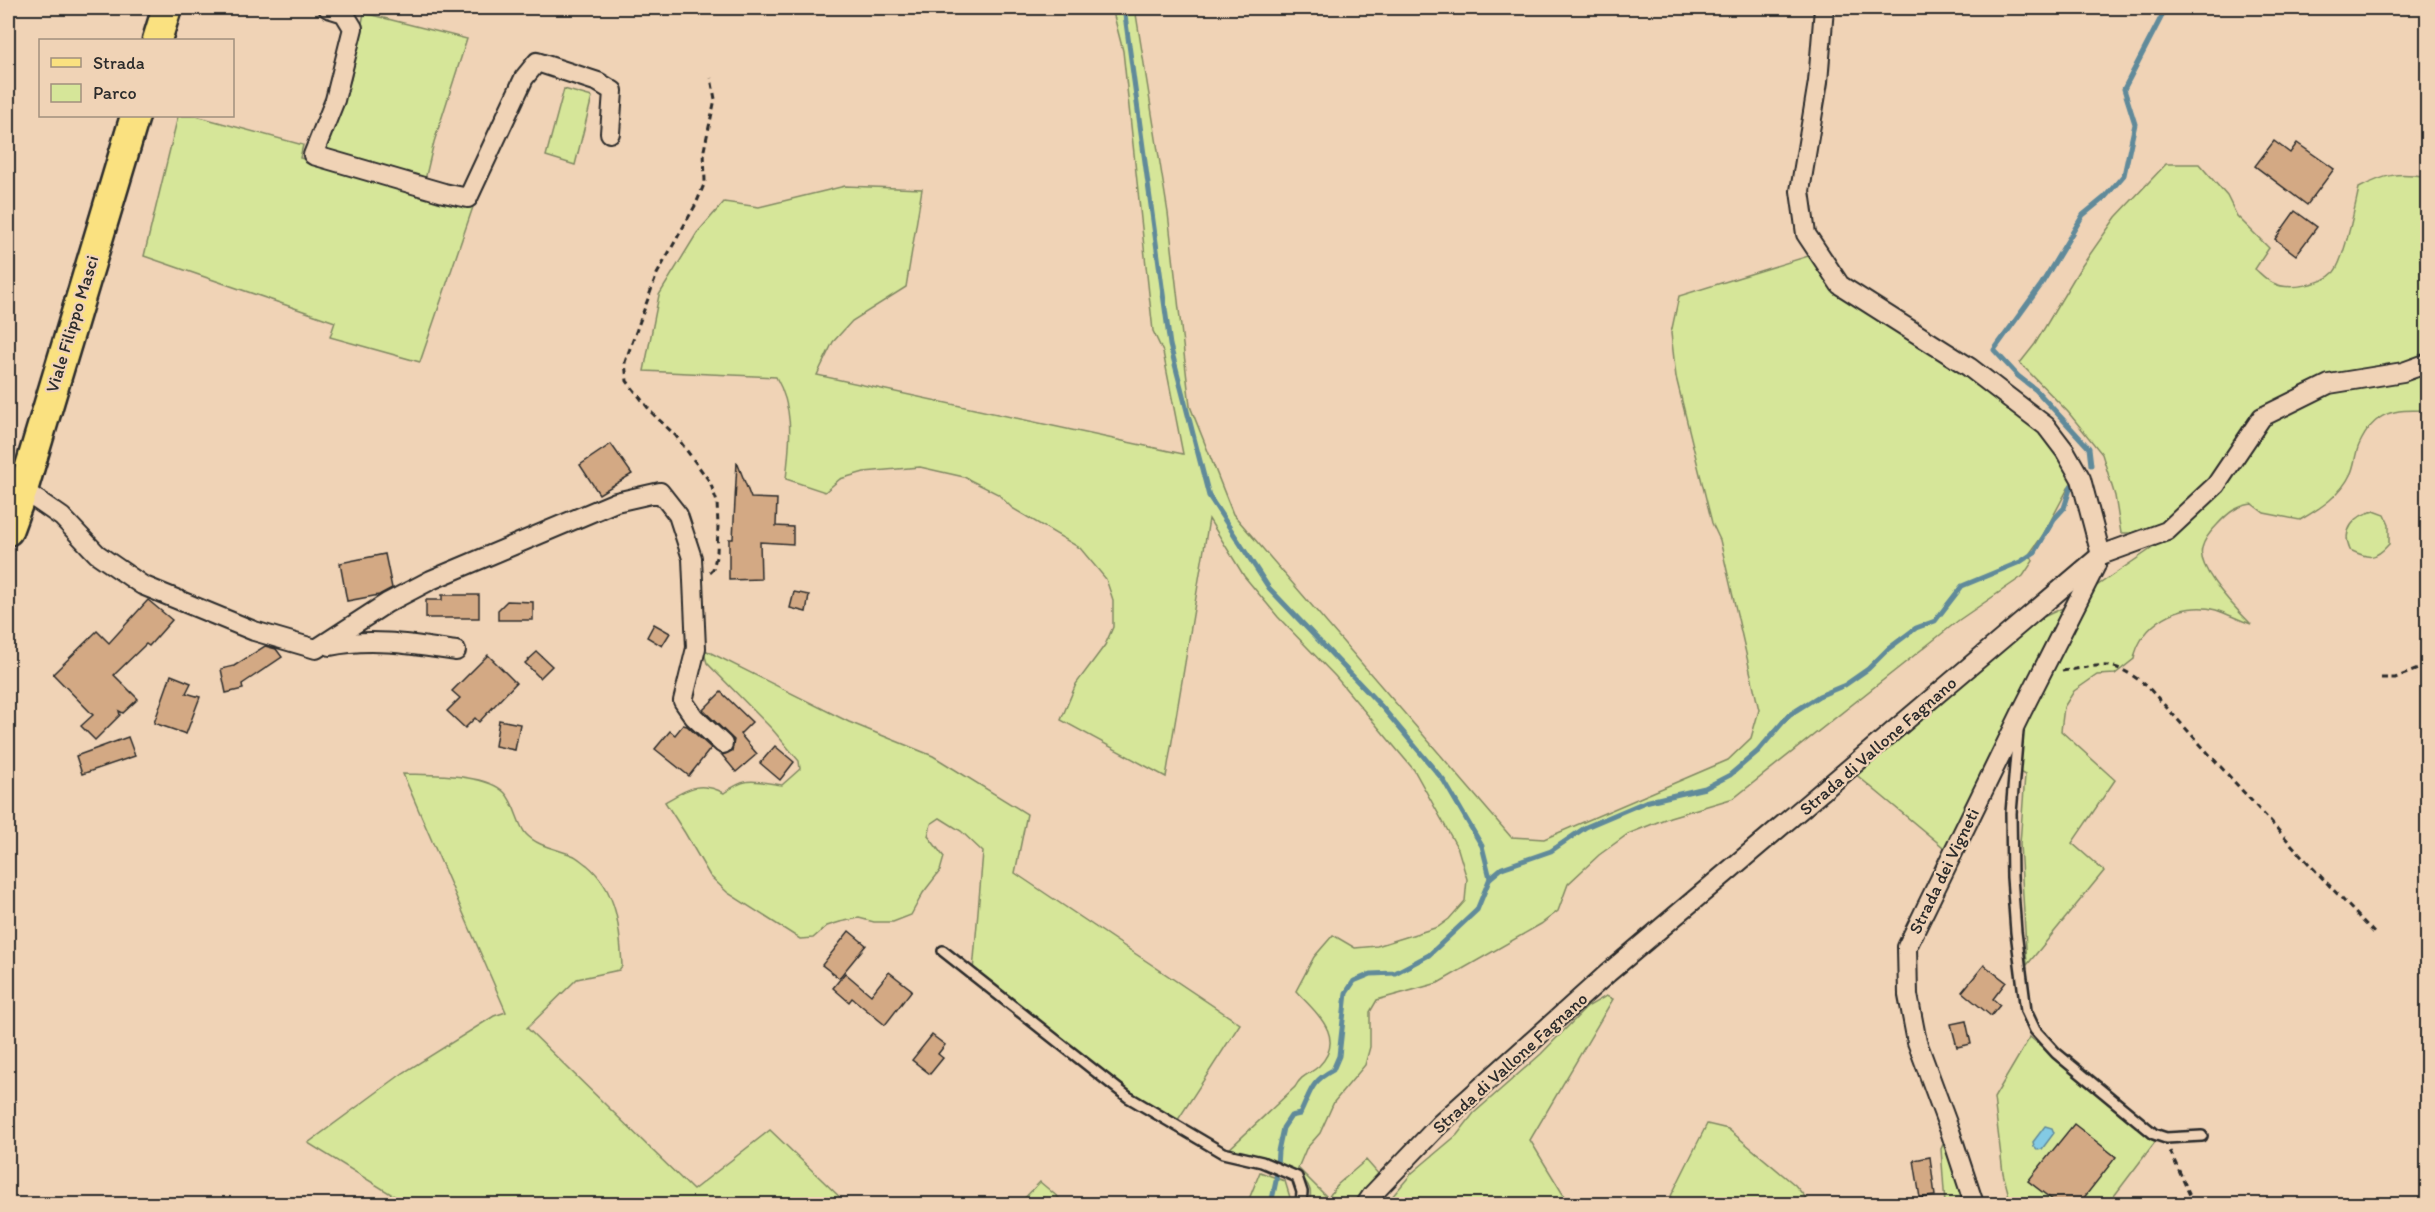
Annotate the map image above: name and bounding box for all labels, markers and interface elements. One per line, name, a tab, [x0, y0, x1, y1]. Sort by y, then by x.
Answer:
legend	[39, 39, 234, 117]
text: Strada	[93, 52, 145, 74]
text: Parco	[93, 82, 137, 104]
street label: Viale Filippo Masci	[41, 253, 103, 395]
street label: Strada di Vallone Fagnano	[1795, 672, 1961, 820]
street label: Strada dei Vigneti	[1904, 804, 1984, 938]
street label: Strada di Vallone Fagnano	[1428, 987, 1592, 1139]

